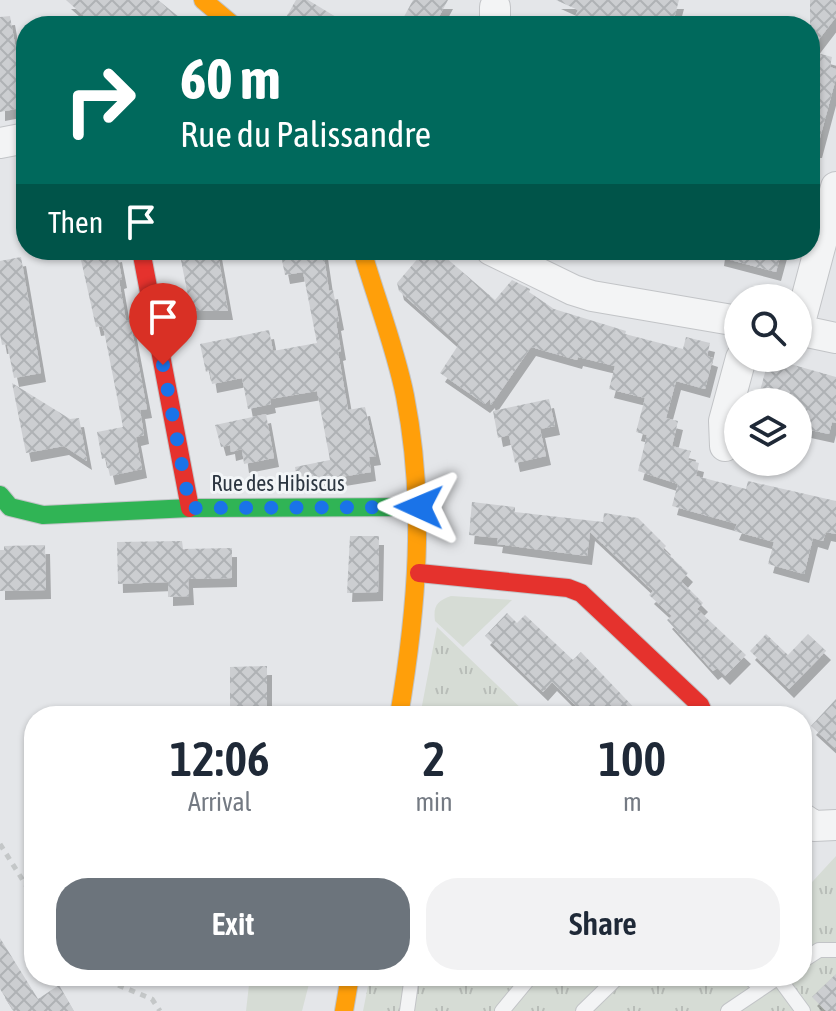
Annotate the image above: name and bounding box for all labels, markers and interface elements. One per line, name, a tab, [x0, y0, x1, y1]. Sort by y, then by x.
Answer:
text: 60 m	[180, 47, 281, 111]
icon: right	[48, 48, 152, 152]
text: Rue du Palissandre	[180, 113, 431, 155]
icon: arrive	[119, 200, 163, 244]
text: Then	[48, 205, 103, 239]
pin	[129, 283, 197, 365]
map controls	[724, 284, 812, 476]
button: search	[724, 284, 812, 372]
icon: arrive	[141, 295, 185, 339]
button: layers	[724, 388, 812, 476]
position arrow	[377, 465, 461, 549]
street label: Rue des Hibiscus	[211, 470, 345, 496]
text: 12:06	[170, 731, 270, 786]
text: 2	[423, 731, 445, 786]
text: 100	[599, 731, 666, 786]
text: Arrival	[188, 787, 251, 817]
text: min	[415, 787, 453, 817]
text: m	[623, 787, 642, 817]
button: Exit	[56, 878, 410, 970]
button: Share	[426, 878, 780, 970]

